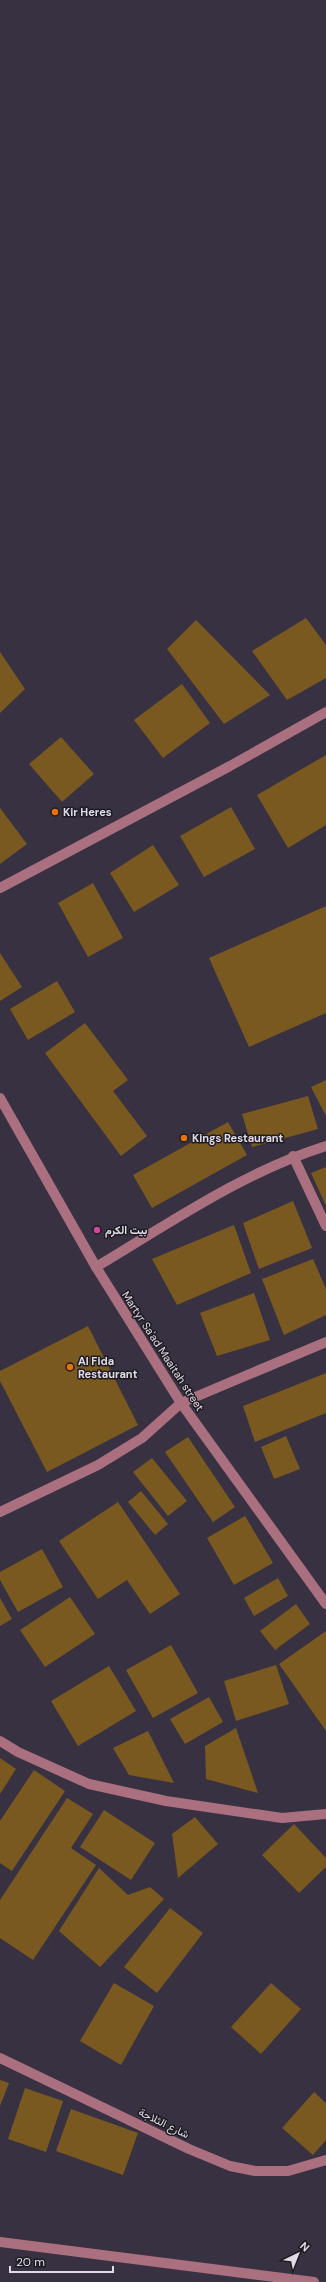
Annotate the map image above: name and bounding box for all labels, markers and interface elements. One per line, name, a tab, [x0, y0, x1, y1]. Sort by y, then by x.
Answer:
place label: Kir Heres	[63, 805, 112, 819]
marker: Kir Heres	[50, 807, 60, 817]
place label: Kings Restaurant	[192, 1131, 284, 1145]
marker: Kings Restaurant	[179, 1133, 189, 1143]
place label: بيت الكرم	[105, 1223, 147, 1238]
marker: بيت الكرم	[92, 1225, 102, 1235]
street label: Martyr Sa'ad Maaitah street	[119, 1288, 207, 1414]
place label: Al Fida Restaurant	[78, 1354, 138, 1381]
marker: Al Fida Restaurant	[65, 1362, 75, 1372]
street label: شارع الثلاجة	[136, 2105, 192, 2142]
north arrow	[278, 2234, 318, 2274]
text: N	[297, 2239, 313, 2255]
scale bar	[10, 2248, 113, 2274]
text: 20 m	[16, 2254, 45, 2270]

